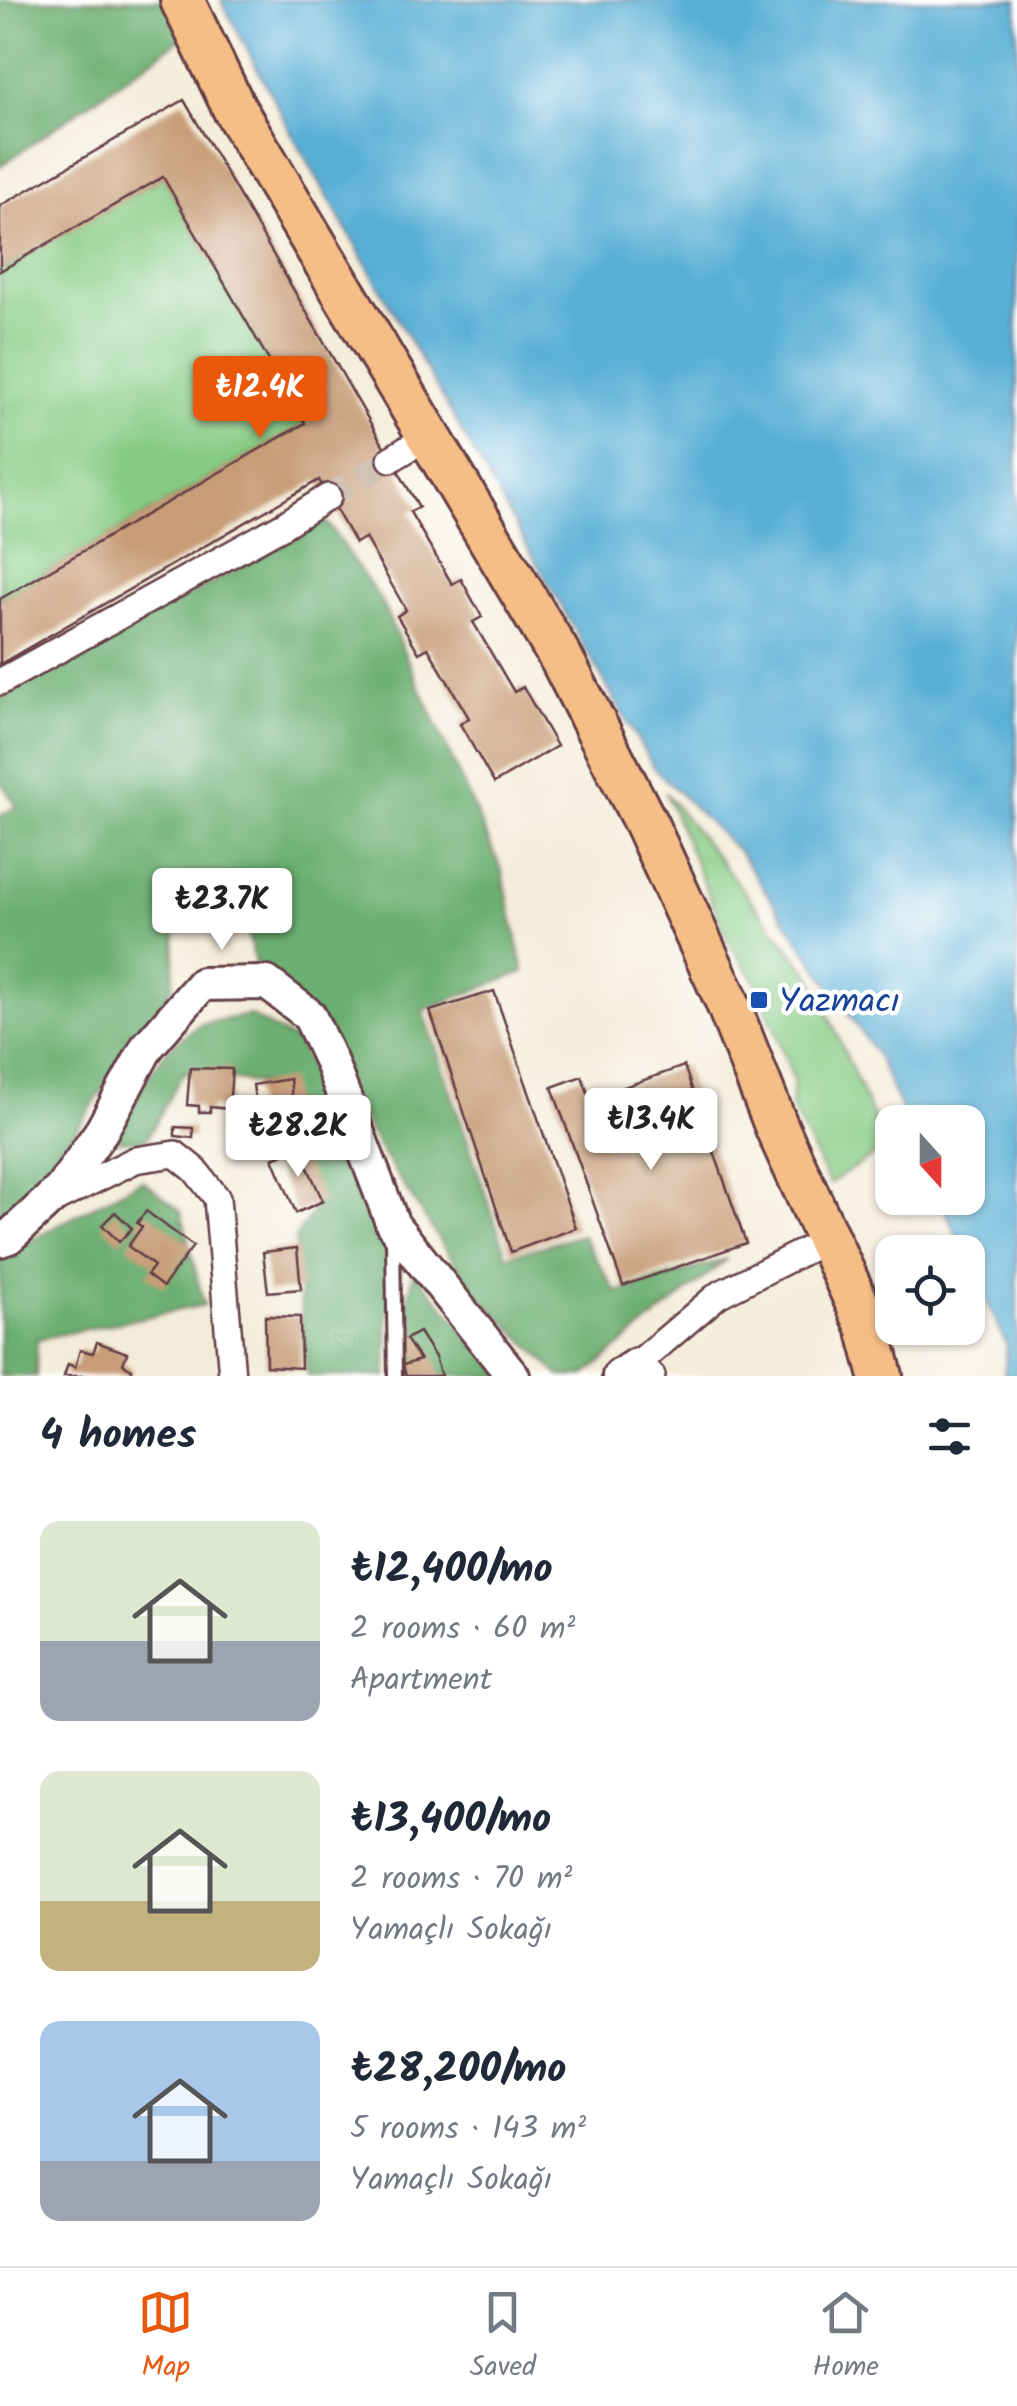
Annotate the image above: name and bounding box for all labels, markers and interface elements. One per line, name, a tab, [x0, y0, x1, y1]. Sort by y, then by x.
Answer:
pin: ₺12.4K	[179, 356, 341, 441]
text: ₺12.4K	[215, 363, 305, 414]
pin: ₺23.7K	[141, 868, 303, 953]
text: ₺23.7K	[174, 875, 270, 926]
place label: Yazmacı	[779, 975, 900, 1031]
marker: Yazmacı	[748, 989, 770, 1011]
pin: ₺13.4K	[570, 1088, 732, 1173]
pin: ₺28.2K	[217, 1095, 379, 1180]
text: ₺13.4K	[606, 1095, 696, 1146]
text: ₺28.2K	[248, 1102, 348, 1153]
north arrow	[875, 1105, 985, 1215]
map controls	[875, 1105, 985, 1345]
button: locate	[875, 1235, 985, 1345]
text: 4 homes	[40, 1403, 196, 1470]
icon: filters	[922, 1409, 977, 1464]
text: ₺12,400/mo	[350, 1537, 553, 1604]
icon: home	[120, 1561, 240, 1681]
text: 2 rooms · 60 m²	[350, 1604, 575, 1655]
text: Apartment	[350, 1655, 492, 1706]
text: ₺13,400/mo	[350, 1787, 551, 1854]
icon: home	[120, 1811, 240, 1931]
text: 2 rooms · 70 m²	[350, 1854, 572, 1905]
text: Yamaçlı Sokağı	[350, 1905, 552, 1956]
text: ₺28,200/mo	[350, 2037, 566, 2104]
icon: home	[120, 2061, 240, 2181]
text: 5 rooms · 143 m²	[350, 2104, 586, 2155]
text: Yamaçlı Sokağı	[350, 2155, 552, 2206]
tab: Map	[138, 2285, 193, 2390]
tab: Saved	[470, 2285, 536, 2390]
tab: Home	[812, 2285, 879, 2390]

